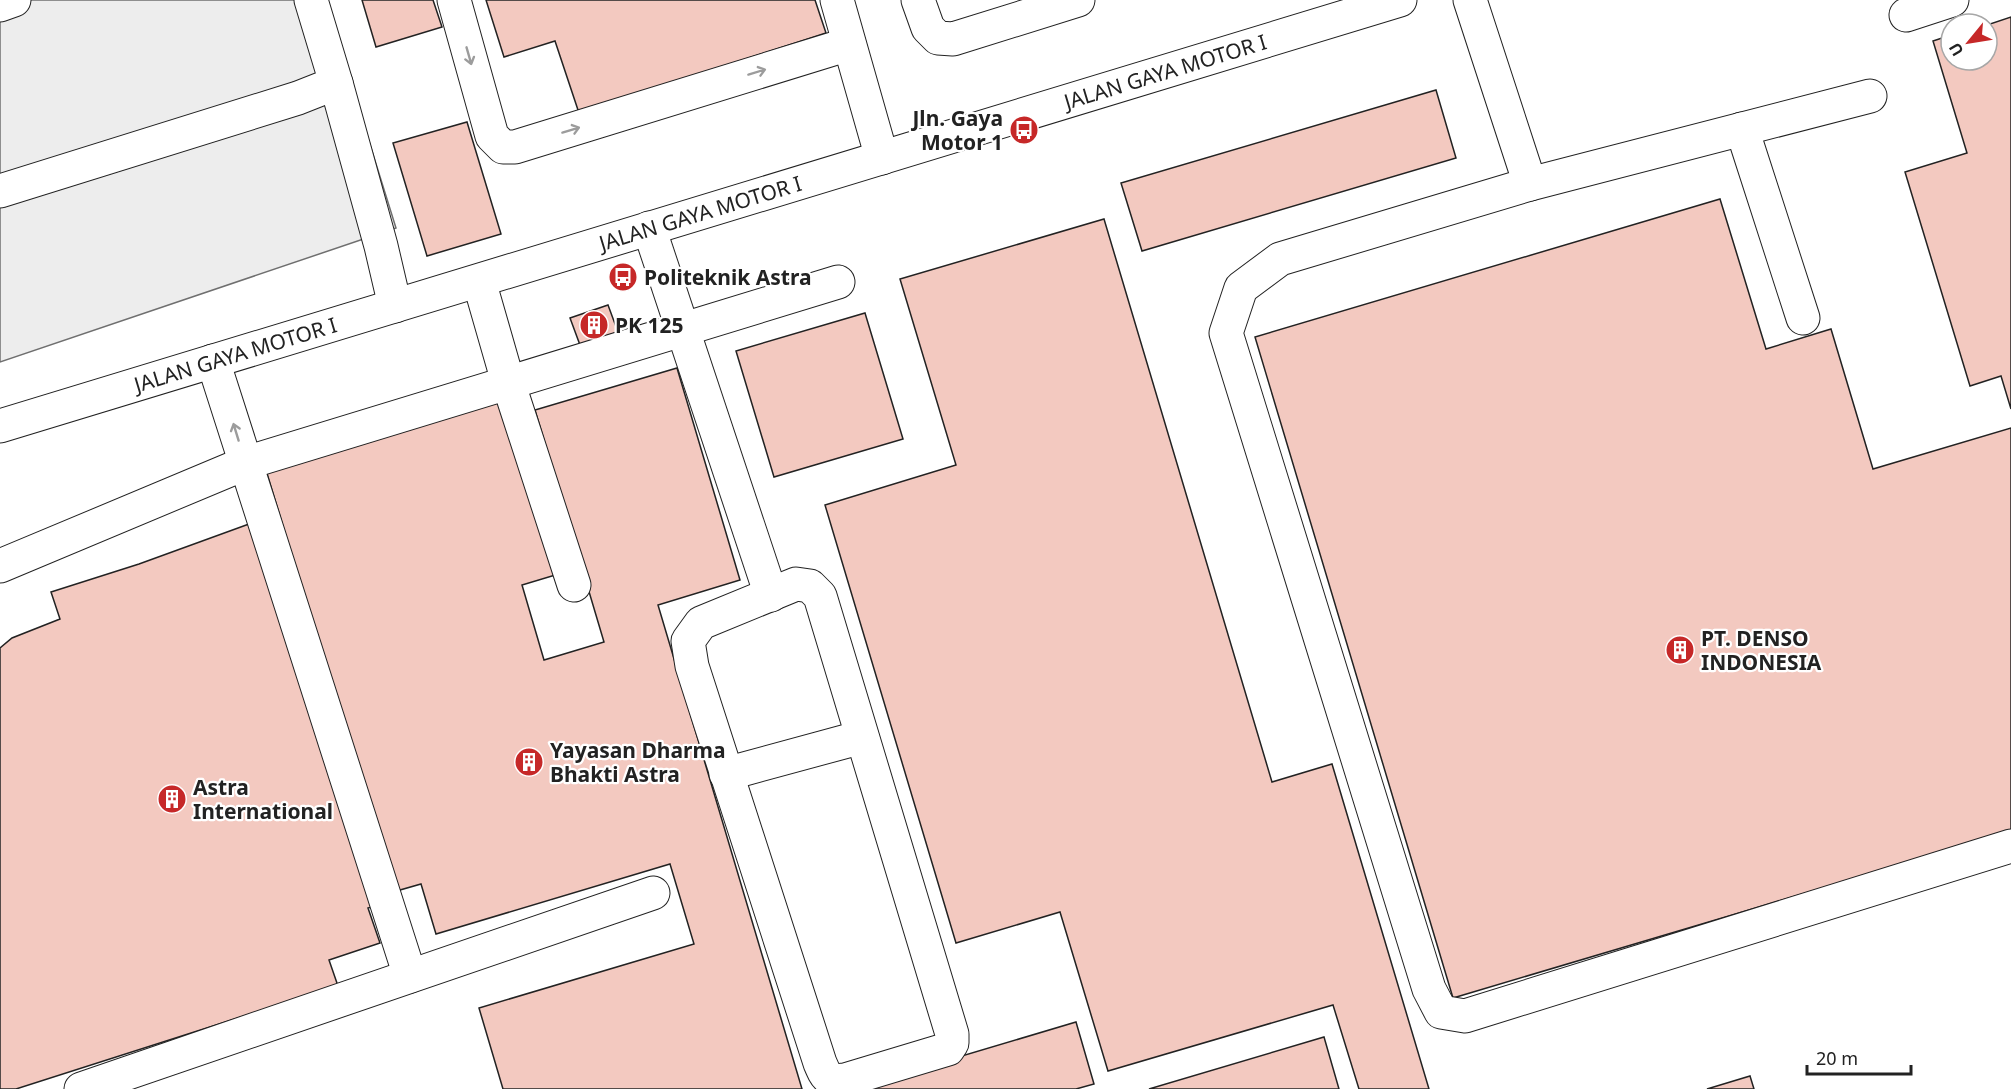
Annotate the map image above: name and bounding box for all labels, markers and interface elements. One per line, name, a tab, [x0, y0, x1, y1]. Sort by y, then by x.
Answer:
north arrow	[1939, 12, 1999, 72]
street label: JALAN GAYA MOTOR I	[1059, 27, 1270, 116]
text: U	[1943, 39, 1969, 60]
one-way arrow	[464, 46, 476, 65]
one-way arrow	[747, 66, 766, 77]
place label: Jln. Gaya Motor 1	[910, 104, 1003, 156]
bus stop icon: Jln. Gaya Motor 1	[1008, 114, 1040, 146]
one-way arrow	[561, 124, 580, 135]
street label: JALAN GAYA MOTOR I	[594, 169, 805, 257]
bus stop icon: Politeknik Astra	[607, 261, 639, 293]
place label: Politeknik Astra	[644, 263, 812, 291]
building icon: PK 125	[578, 309, 610, 341]
street label: JALAN GAYA MOTOR I	[129, 310, 340, 399]
place label: PK 125	[615, 311, 683, 339]
one-way arrow	[230, 423, 241, 442]
place label: PT. DENSO INDONESIA	[1701, 624, 1822, 676]
building icon: PT. DENSO INDONESIA	[1664, 634, 1696, 666]
place label: Yayasan Dharma Bhakti Astra	[550, 736, 726, 788]
building icon: Yayasan Dharma Bhakti Astra	[513, 746, 545, 778]
place label: Astra International	[193, 773, 333, 825]
building icon: Astra International	[156, 783, 188, 815]
scale bar	[1807, 1038, 1910, 1076]
text: 20 m	[1816, 1046, 1858, 1070]

